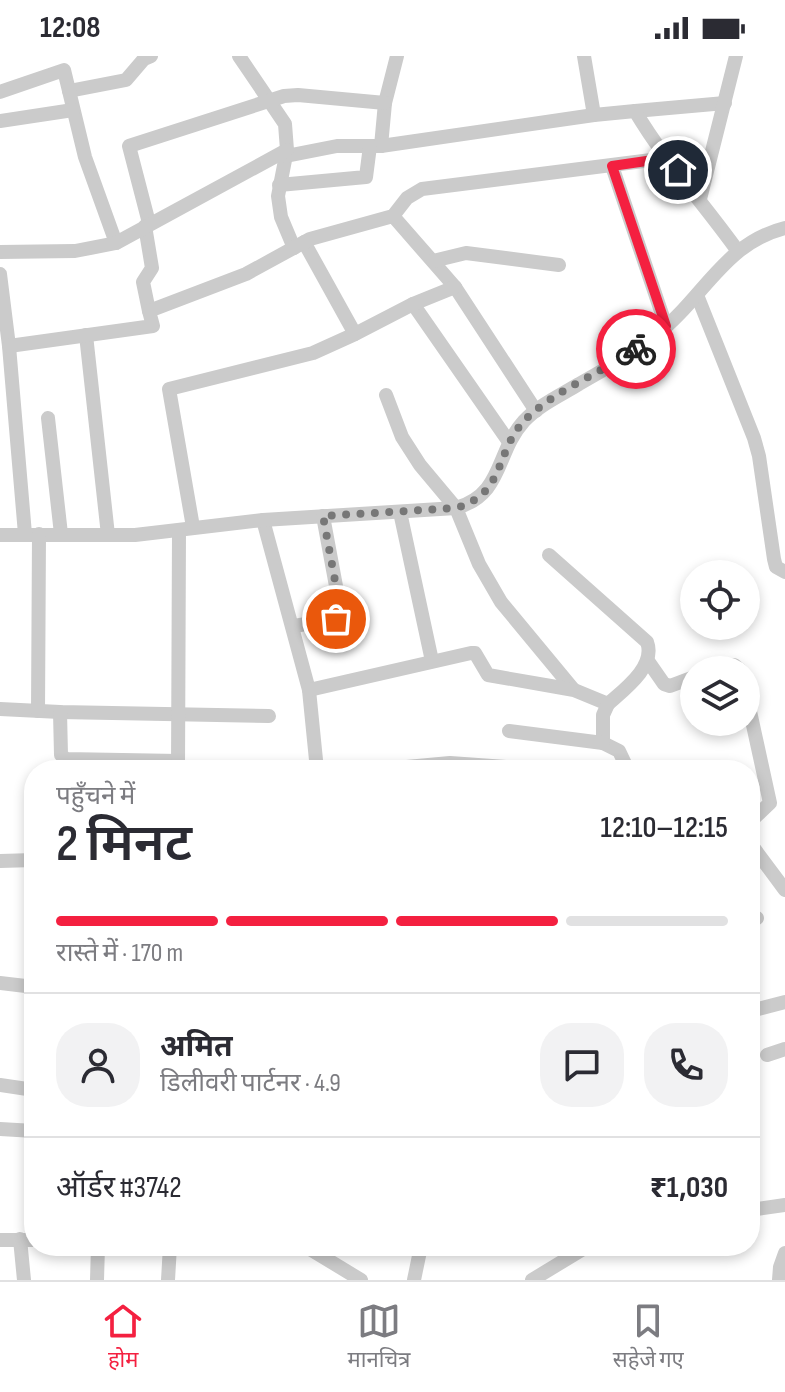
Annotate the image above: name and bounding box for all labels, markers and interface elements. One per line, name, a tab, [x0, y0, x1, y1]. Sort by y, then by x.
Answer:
text: 12:08	[40, 10, 100, 46]
pin	[644, 136, 712, 204]
icon: home	[656, 148, 700, 192]
courier	[596, 309, 676, 389]
icon: bike	[614, 327, 658, 371]
map controls	[680, 560, 760, 736]
button: locate	[680, 560, 760, 640]
pin	[302, 585, 370, 653]
icon: bag	[314, 597, 358, 641]
button: layers	[680, 656, 760, 736]
text: पहुँचने में	[56, 781, 135, 812]
text: 12:10–12:15	[601, 810, 728, 846]
text: 2 मिनट	[56, 813, 192, 876]
text: रास्ते में · 170 m	[56, 938, 183, 969]
button: person	[56, 1023, 140, 1107]
button: chat	[540, 1023, 624, 1107]
button: phone	[644, 1023, 728, 1107]
text: अमित	[160, 1029, 233, 1065]
text: डिलीवरी पार्टनर · 4.9	[160, 1068, 341, 1099]
text: ऑर्डर #3742	[56, 1170, 182, 1206]
text: ₹1,030	[650, 1170, 728, 1206]
tab: होम	[101, 1299, 145, 1376]
tab: मानचित्र	[348, 1299, 410, 1376]
tab: सहेजे गए	[613, 1299, 684, 1376]

